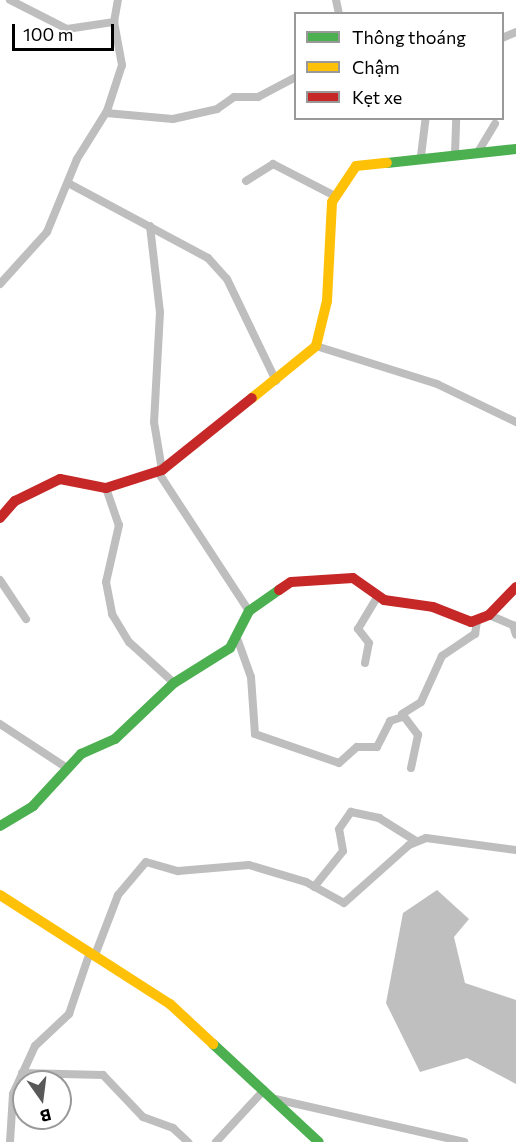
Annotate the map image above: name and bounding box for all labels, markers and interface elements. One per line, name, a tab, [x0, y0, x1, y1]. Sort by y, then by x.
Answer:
scale bar	[15, 12, 117, 50]
legend	[294, 12, 504, 120]
text: 100 m	[23, 23, 73, 45]
text: Thông thoáng	[352, 26, 466, 48]
text: Chậm	[352, 56, 400, 78]
text: Kẹt xe	[352, 86, 402, 108]
north arrow	[12, 1070, 72, 1130]
text: B	[39, 1106, 53, 1127]

